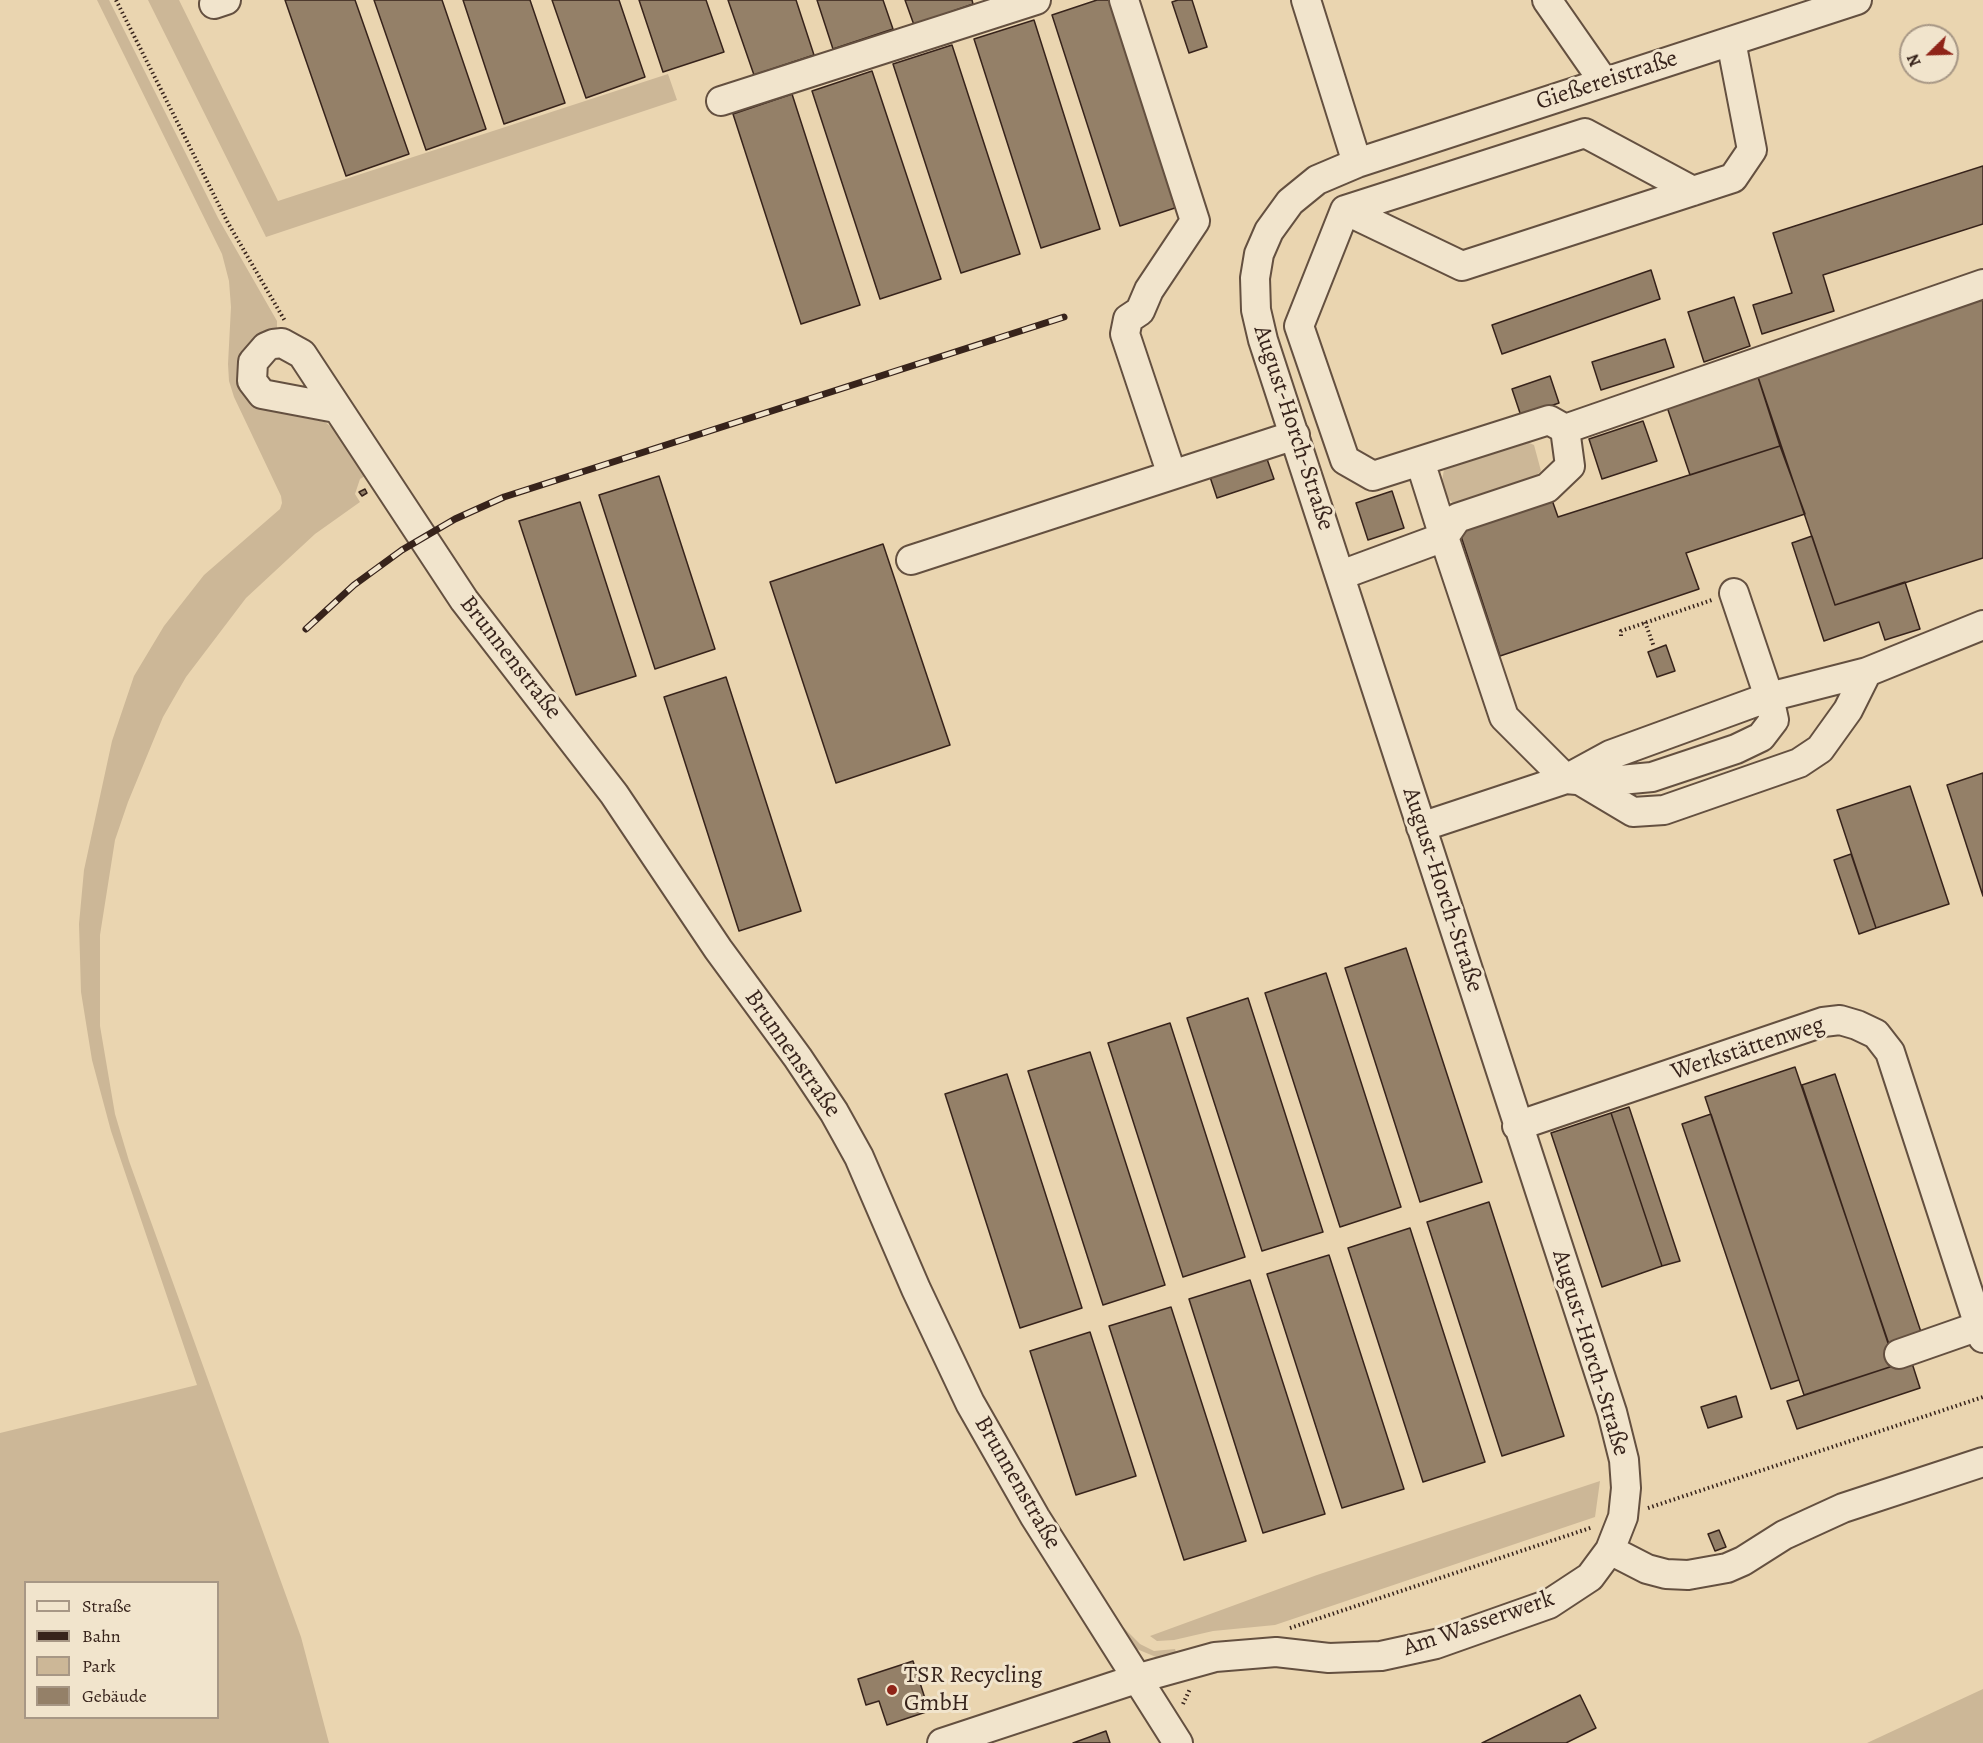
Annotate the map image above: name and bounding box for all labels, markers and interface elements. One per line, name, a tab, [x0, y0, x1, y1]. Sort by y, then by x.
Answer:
north arrow	[1899, 24, 1959, 84]
street label: Gießereistraße	[1533, 45, 1681, 117]
text: N	[1902, 51, 1927, 70]
street label: August-Horch-Straße	[1246, 322, 1340, 534]
street label: Brunnenstraße	[453, 590, 567, 726]
street label: August-Horch-Straße	[1395, 784, 1489, 996]
street label: Brunnenstraße	[737, 985, 847, 1123]
street label: Werkstättenweg	[1668, 1011, 1828, 1087]
street label: August-Horch-Straße	[1545, 1247, 1635, 1459]
street label: Brunnenstraße	[967, 1411, 1067, 1555]
legend	[24, 1581, 219, 1719]
street label: Am Wasserwerk	[1400, 1585, 1558, 1663]
text: Straße	[82, 1594, 131, 1618]
text: Bahn	[82, 1624, 121, 1648]
text: Park	[82, 1654, 116, 1678]
place label: TSR Recycling GmbH	[904, 1662, 1042, 1718]
marker: TSR Recycling GmbH	[885, 1683, 899, 1697]
text: Gebäude	[82, 1684, 147, 1708]

